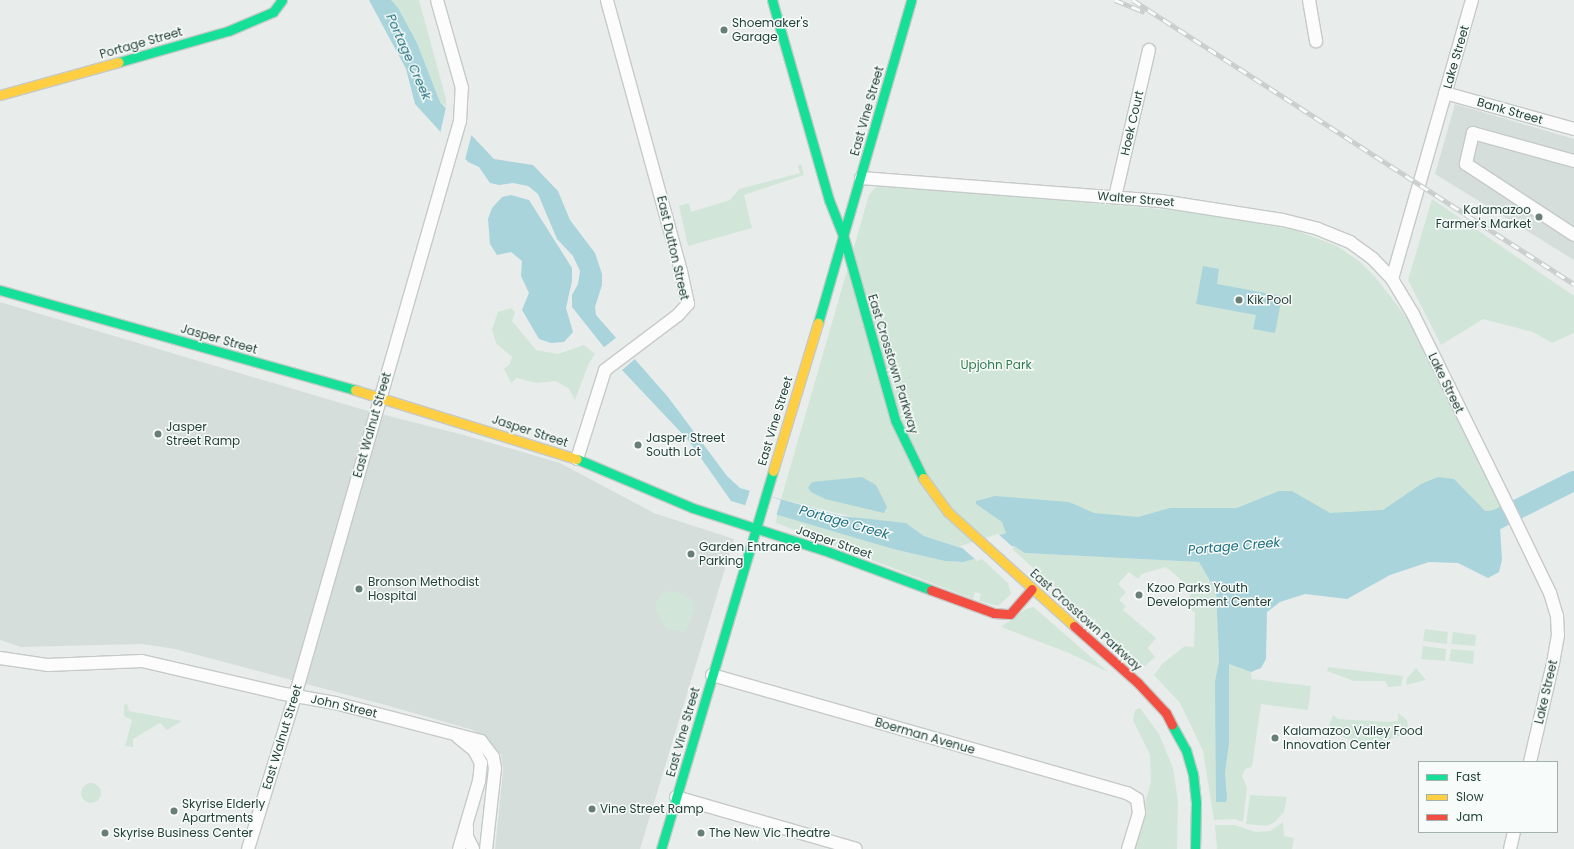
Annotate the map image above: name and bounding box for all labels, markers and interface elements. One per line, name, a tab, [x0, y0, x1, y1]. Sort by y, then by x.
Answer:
water label: Portage Creek	[382, 12, 434, 102]
place label: Shoemaker's Garage	[732, 16, 809, 44]
street label: Portage Street	[98, 24, 184, 62]
street label: Lake Street	[1440, 24, 1472, 90]
marker: Shoemaker's Garage	[719, 25, 729, 35]
street label: East Vine Street	[847, 64, 887, 158]
street label: Hoek Court	[1118, 89, 1146, 157]
street label: Bank Street	[1475, 95, 1545, 127]
street label: Walter Street	[1097, 188, 1175, 210]
street label: East Dutton Street	[654, 194, 692, 302]
place label: Kalamazoo Farmer's Market	[1436, 203, 1531, 231]
marker: Kalamazoo Farmer's Market	[1534, 212, 1544, 222]
street label: East Crosstown Parkway	[865, 292, 921, 436]
place label: Kik Pool	[1247, 293, 1292, 307]
marker: Kik Pool	[1234, 295, 1244, 305]
street label: Jasper Street	[179, 321, 259, 357]
street label: Lake Street	[1425, 351, 1467, 415]
park label: Upjohn Park	[960, 358, 1032, 372]
street label: East Walnut Street	[350, 371, 394, 479]
street label: East Vine Street	[755, 375, 795, 467]
street label: Jasper Street	[490, 412, 570, 450]
place label: Jasper Street Ramp	[166, 420, 240, 448]
marker: Jasper Street Ramp	[153, 429, 163, 439]
place label: Jasper Street South Lot	[646, 431, 725, 459]
marker: Jasper Street South Lot	[633, 440, 643, 450]
water label: Portage Creek	[797, 503, 891, 543]
street label: Jasper Street	[794, 522, 874, 562]
water label: Portage Creek	[1187, 535, 1281, 559]
place label: Garden Entrance Parking	[699, 540, 801, 568]
marker: Garden Entrance Parking	[686, 549, 696, 559]
street label: East Crosstown Parkway	[1027, 566, 1145, 674]
place label: Bronson Methodist Hospital	[368, 575, 479, 603]
place label: Kzoo Parks Youth Development Center	[1147, 581, 1272, 609]
marker: Bronson Methodist Hospital	[353, 583, 365, 595]
marker: Kzoo Parks Youth Development Center	[1134, 590, 1144, 600]
street label: Lake Street	[1532, 659, 1560, 725]
street label: East Walnut Street	[259, 683, 305, 791]
street label: East Vine Street	[663, 685, 703, 779]
street label: John Street	[309, 691, 379, 721]
street label: Boerman Avenue	[873, 715, 977, 757]
place label: Kalamazoo Valley Food Innovation Center	[1283, 724, 1423, 752]
marker: Kalamazoo Valley Food Innovation Center	[1270, 733, 1280, 743]
legend	[1418, 761, 1558, 833]
text: Fast	[1456, 768, 1481, 785]
text: Slow	[1456, 788, 1484, 805]
place label: Skyrise Elderly Apartments	[182, 797, 265, 825]
place label: Vine Street Ramp	[600, 802, 704, 816]
marker: Vine Street Ramp	[587, 804, 597, 814]
marker: Skyrise Elderly Apartments	[169, 806, 179, 816]
text: Jam	[1456, 808, 1483, 825]
place label: Skyrise Business Center	[113, 826, 253, 840]
place label: The New Vic Theatre	[709, 826, 830, 840]
marker: Skyrise Business Center	[100, 828, 110, 838]
marker: The New Vic Theatre	[696, 828, 706, 838]

